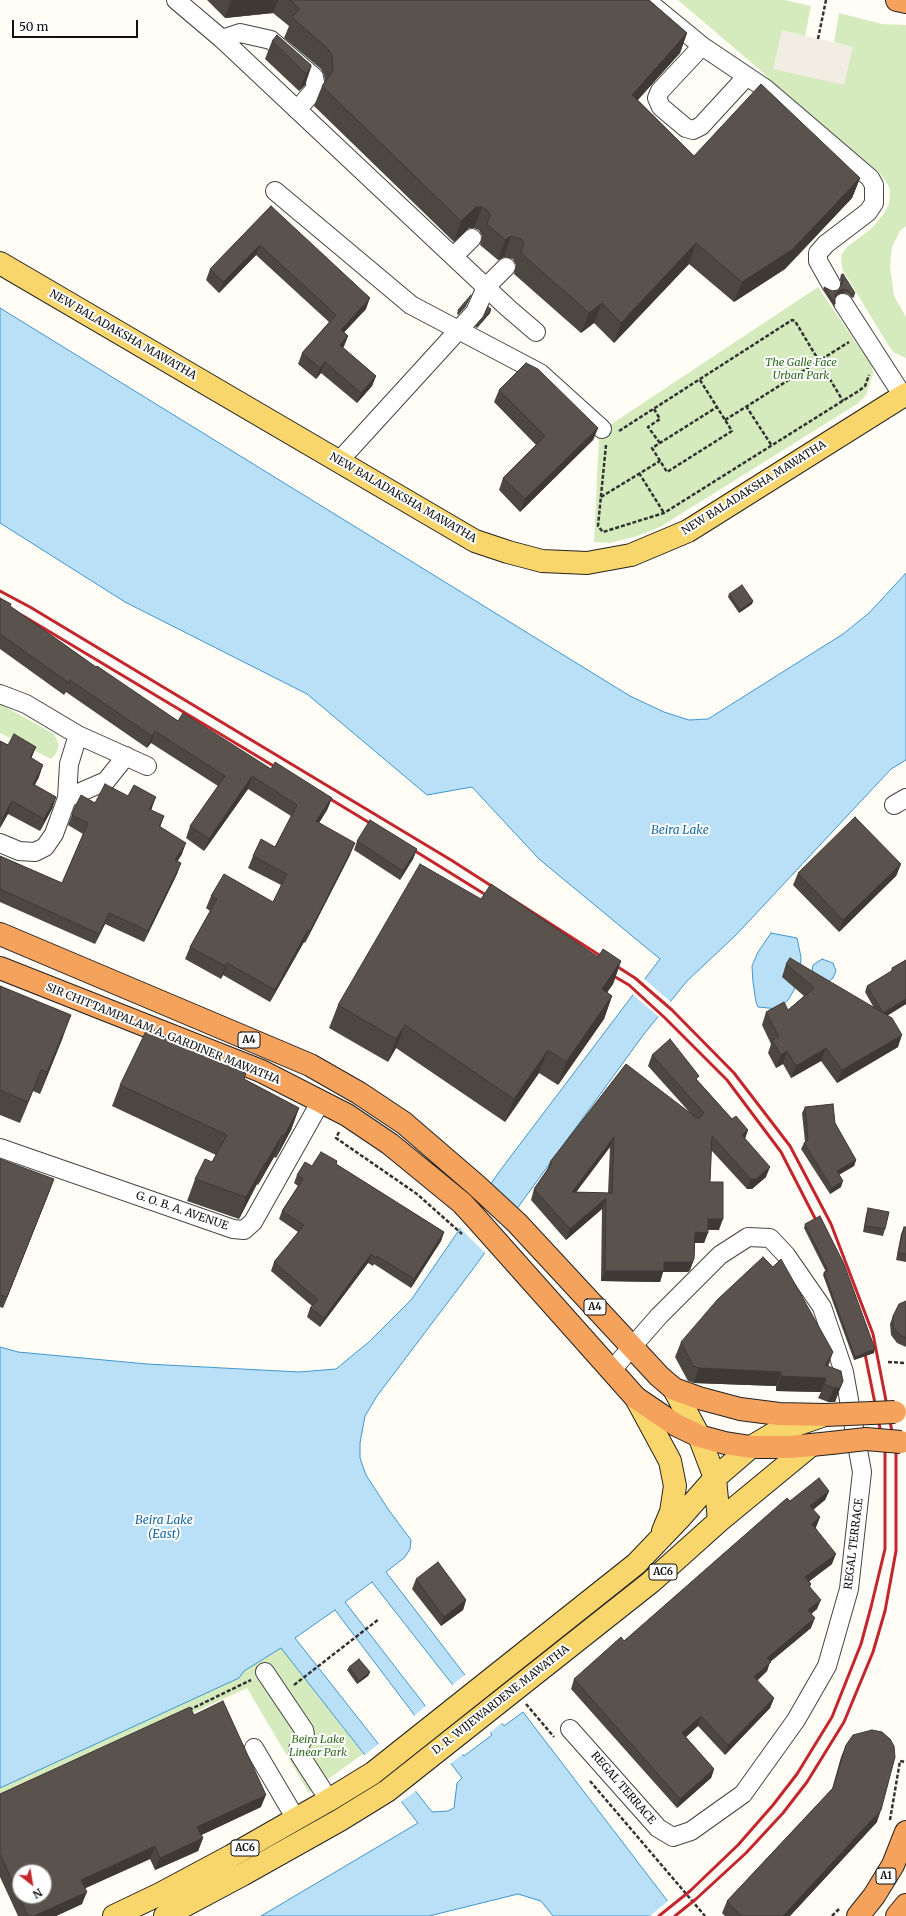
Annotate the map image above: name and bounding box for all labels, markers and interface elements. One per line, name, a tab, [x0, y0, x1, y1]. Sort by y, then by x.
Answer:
scale bar	[14, 12, 140, 38]
text: 50 m	[19, 19, 48, 34]
street label: NEW BALADAKSHA MAWATHA	[47, 287, 199, 383]
park label: The Galle Face Urban Park	[765, 356, 837, 382]
street label: NEW BALADAKSHA MAWATHA	[679, 438, 829, 538]
street label: NEW BALADAKSHA MAWATHA	[327, 450, 479, 546]
water label: Beira Lake	[651, 824, 709, 838]
street label: SIR CHITTAMPALAM A. GARDINER MAWATHA	[44, 981, 282, 1087]
road number: A4	[238, 1032, 260, 1048]
street label: G. O. B. A. AVENUE	[134, 1189, 230, 1233]
road number: A4	[584, 1299, 606, 1315]
street label: REGAL TERRACE	[842, 1498, 866, 1590]
water label: Beira Lake (East)	[135, 1514, 193, 1542]
road number: AC6	[649, 1564, 677, 1580]
street label: D. R. WIJEWARDENE MAWATHA	[430, 1642, 572, 1758]
park label: Beira Lake Linear Park	[289, 1733, 347, 1759]
street label: REGAL TERRACE	[588, 1749, 658, 1827]
road number: AC6	[231, 1840, 259, 1856]
north arrow	[12, 1864, 52, 1904]
road number: A1	[876, 1868, 896, 1884]
text: N	[30, 1885, 45, 1902]

